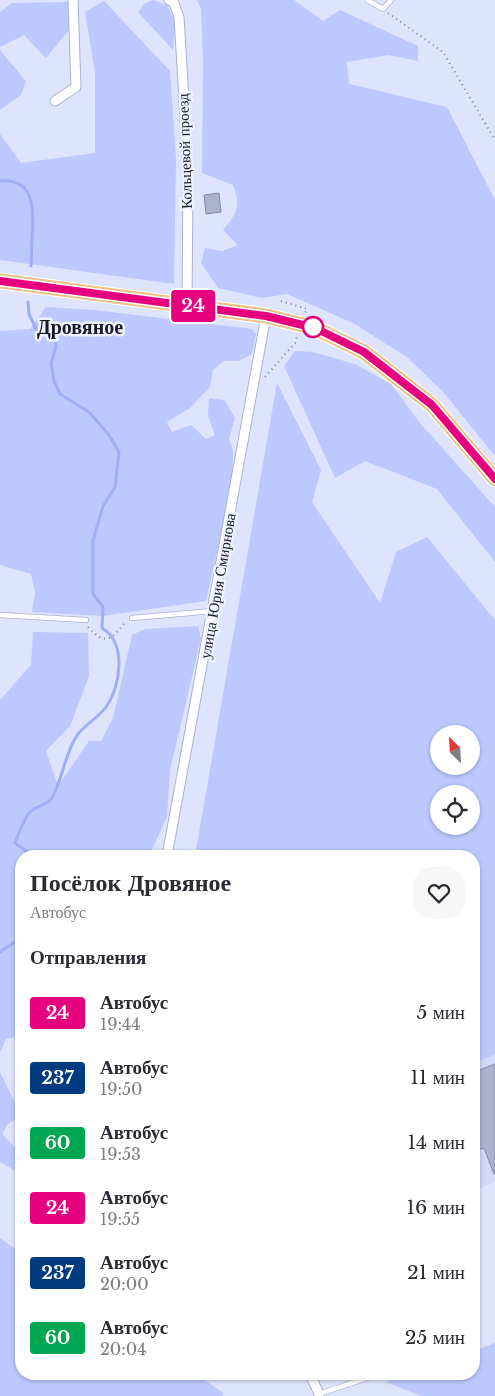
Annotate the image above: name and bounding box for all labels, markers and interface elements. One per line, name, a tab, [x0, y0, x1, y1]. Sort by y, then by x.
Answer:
street label: Кольцевой проезд	[173, 92, 196, 209]
line badge: 24	[170, 290, 216, 322]
text: 24	[181, 295, 205, 317]
district label: Дровяное	[37, 315, 123, 339]
unlabelled marker	[302, 316, 324, 338]
street label: улица Юрия Смирнова	[195, 511, 240, 660]
north arrow	[430, 725, 480, 775]
map controls	[430, 725, 480, 835]
button: locate	[430, 785, 480, 835]
button: heart	[413, 867, 465, 919]
text: Посёлок Дровяное	[30, 868, 231, 897]
text: Автобус	[30, 902, 86, 922]
text: Отправления	[30, 946, 146, 969]
text: Автобус	[100, 991, 168, 1014]
text: 5 мин	[416, 1001, 465, 1024]
text: 24	[46, 1002, 69, 1024]
text: 19:44	[100, 1014, 141, 1034]
text: Автобус	[100, 1056, 168, 1079]
text: 11 мин	[410, 1066, 465, 1089]
text: 237	[41, 1067, 74, 1089]
text: 19:50	[100, 1079, 143, 1099]
text: Автобус	[100, 1121, 168, 1144]
text: 14 мин	[408, 1131, 465, 1154]
text: 60	[45, 1132, 70, 1154]
text: 19:53	[100, 1144, 141, 1164]
text: Автобус	[100, 1186, 168, 1209]
text: 16 мин	[406, 1196, 465, 1219]
text: 24	[46, 1197, 69, 1219]
text: 19:55	[100, 1209, 140, 1229]
text: Автобус	[100, 1251, 168, 1274]
text: 21 мин	[407, 1261, 465, 1284]
text: 237	[41, 1262, 74, 1284]
text: 20:00	[100, 1274, 149, 1294]
text: Автобус	[100, 1316, 168, 1339]
text: 25 мин	[405, 1326, 465, 1349]
text: 60	[45, 1327, 70, 1349]
text: 20:04	[100, 1339, 147, 1359]

